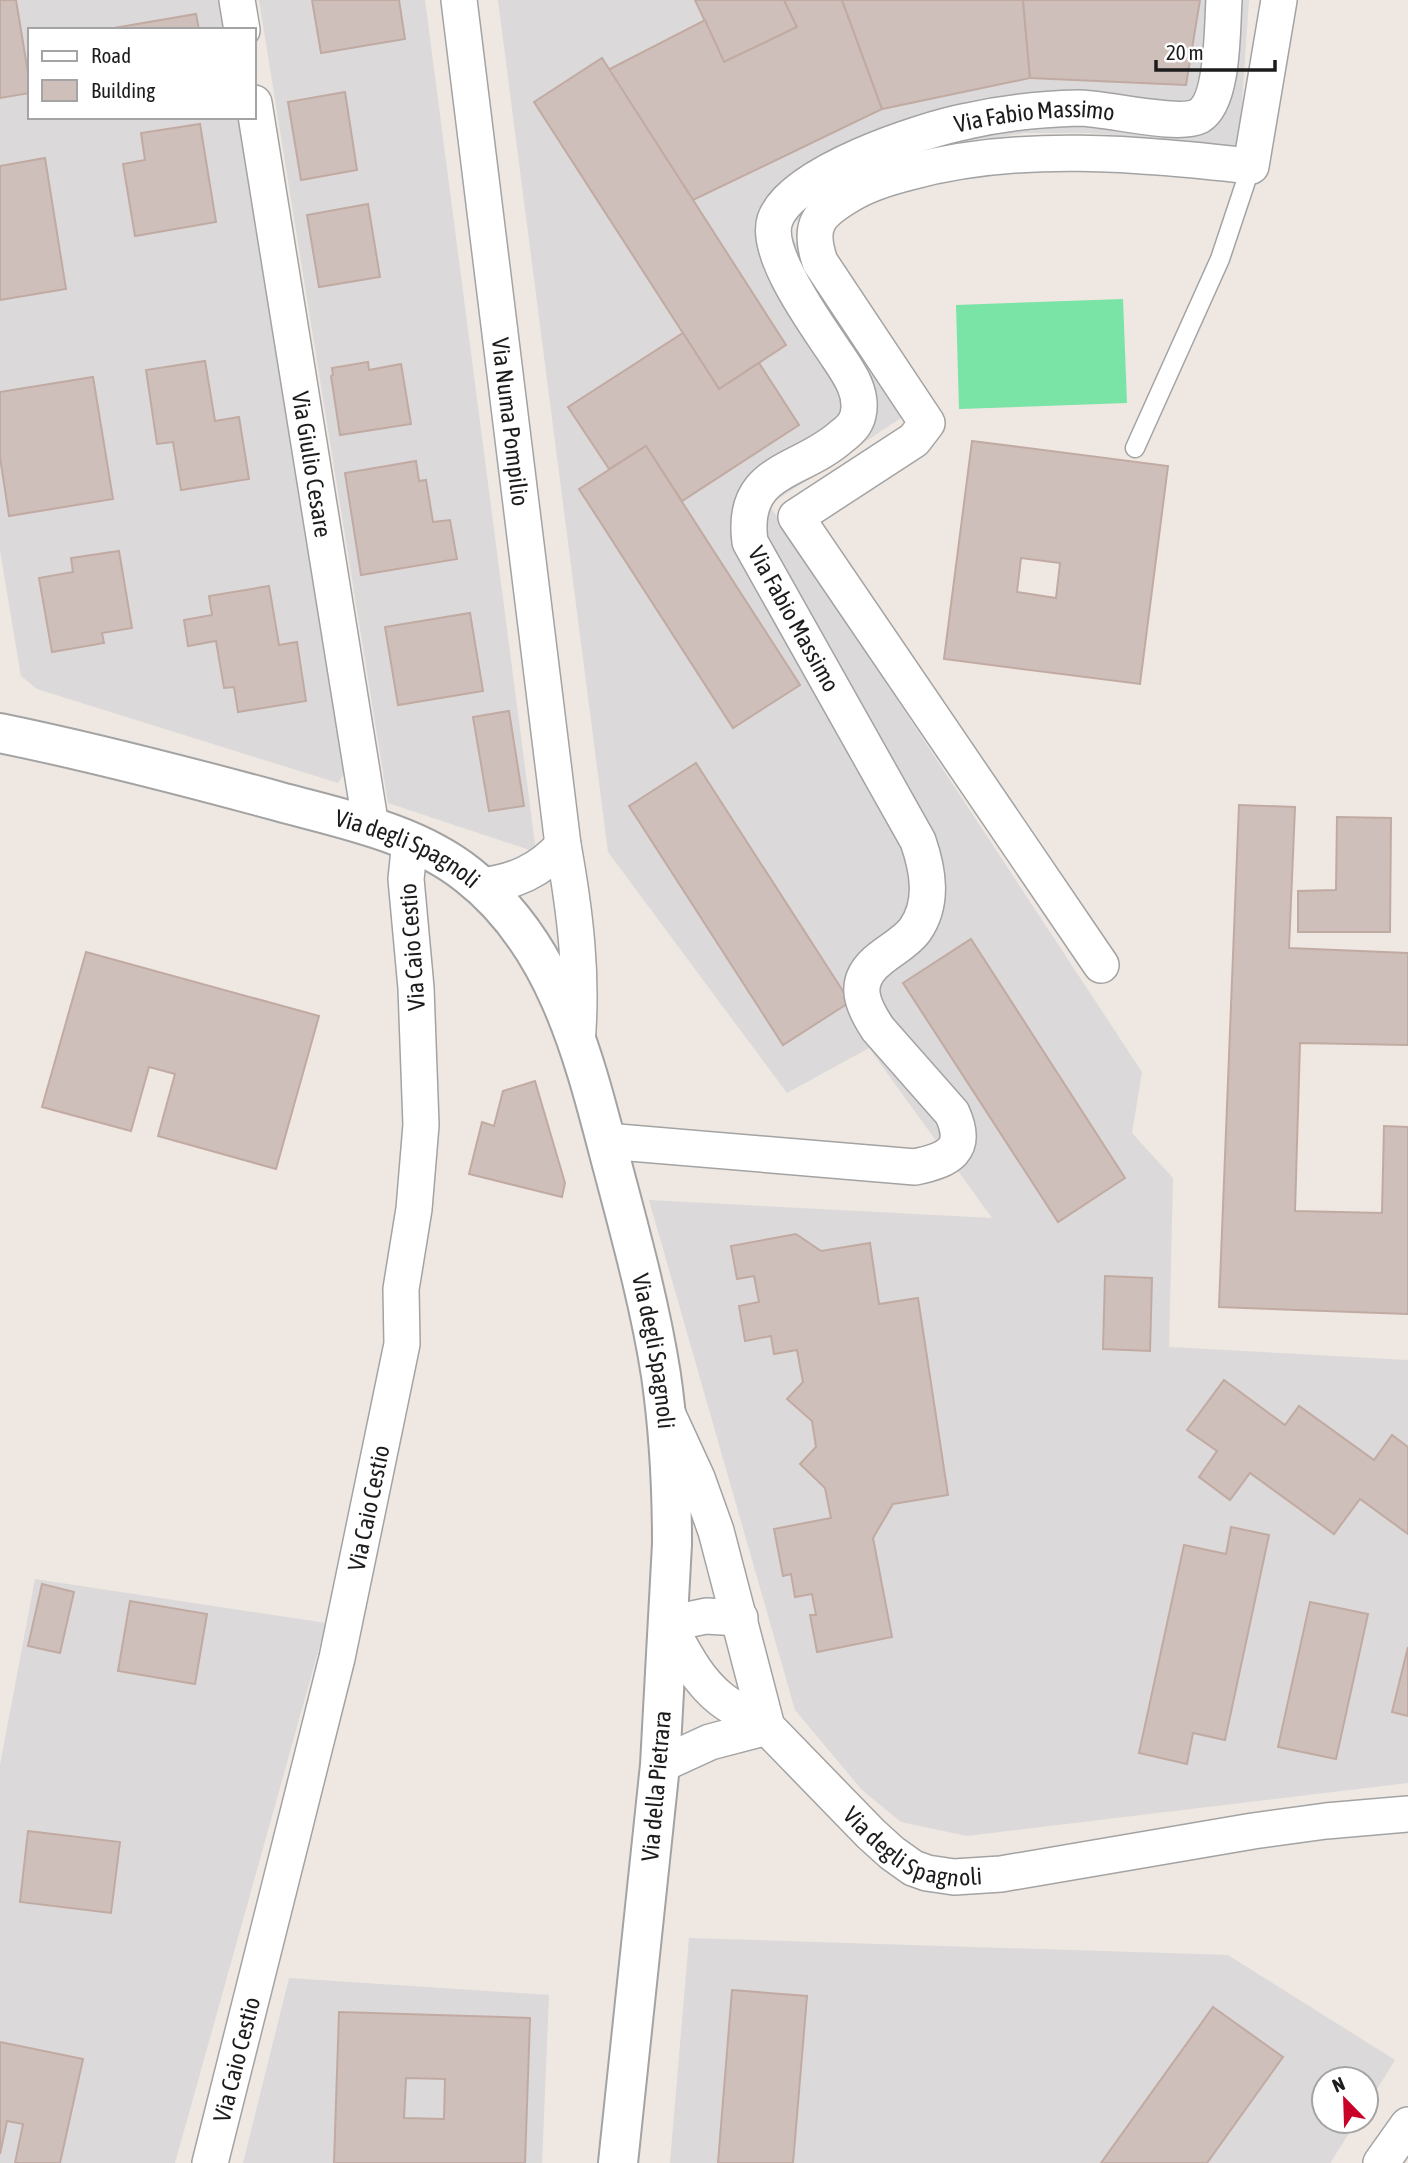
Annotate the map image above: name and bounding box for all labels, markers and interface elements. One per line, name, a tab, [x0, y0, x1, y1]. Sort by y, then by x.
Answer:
legend	[28, 28, 256, 119]
scale bar	[1156, 28, 1275, 72]
text: 20 m	[1166, 40, 1204, 64]
text: Road	[91, 43, 131, 67]
text: Building	[91, 78, 155, 102]
street label: Via Fabio Massimo	[952, 94, 1117, 137]
street label: Via Numa Pompilio	[487, 336, 535, 508]
street label: Via Giulio Cesare	[287, 389, 337, 539]
street label: Via Fabio Massimo	[743, 542, 845, 696]
street label: Via degli Spagnoli	[332, 804, 486, 893]
street label: Via Caio Cestio	[394, 882, 430, 1012]
street label: Via degli Spagnoli	[627, 1271, 681, 1430]
street label: Via Caio Cestio	[342, 1443, 394, 1573]
street label: Via della Pietrara	[636, 1709, 676, 1863]
street label: Via degli Spagnoli	[838, 1801, 983, 1891]
street label: Via Caio Cestio	[207, 1994, 265, 2124]
north arrow	[1310, 2065, 1380, 2135]
text: N	[1329, 2072, 1348, 2097]

